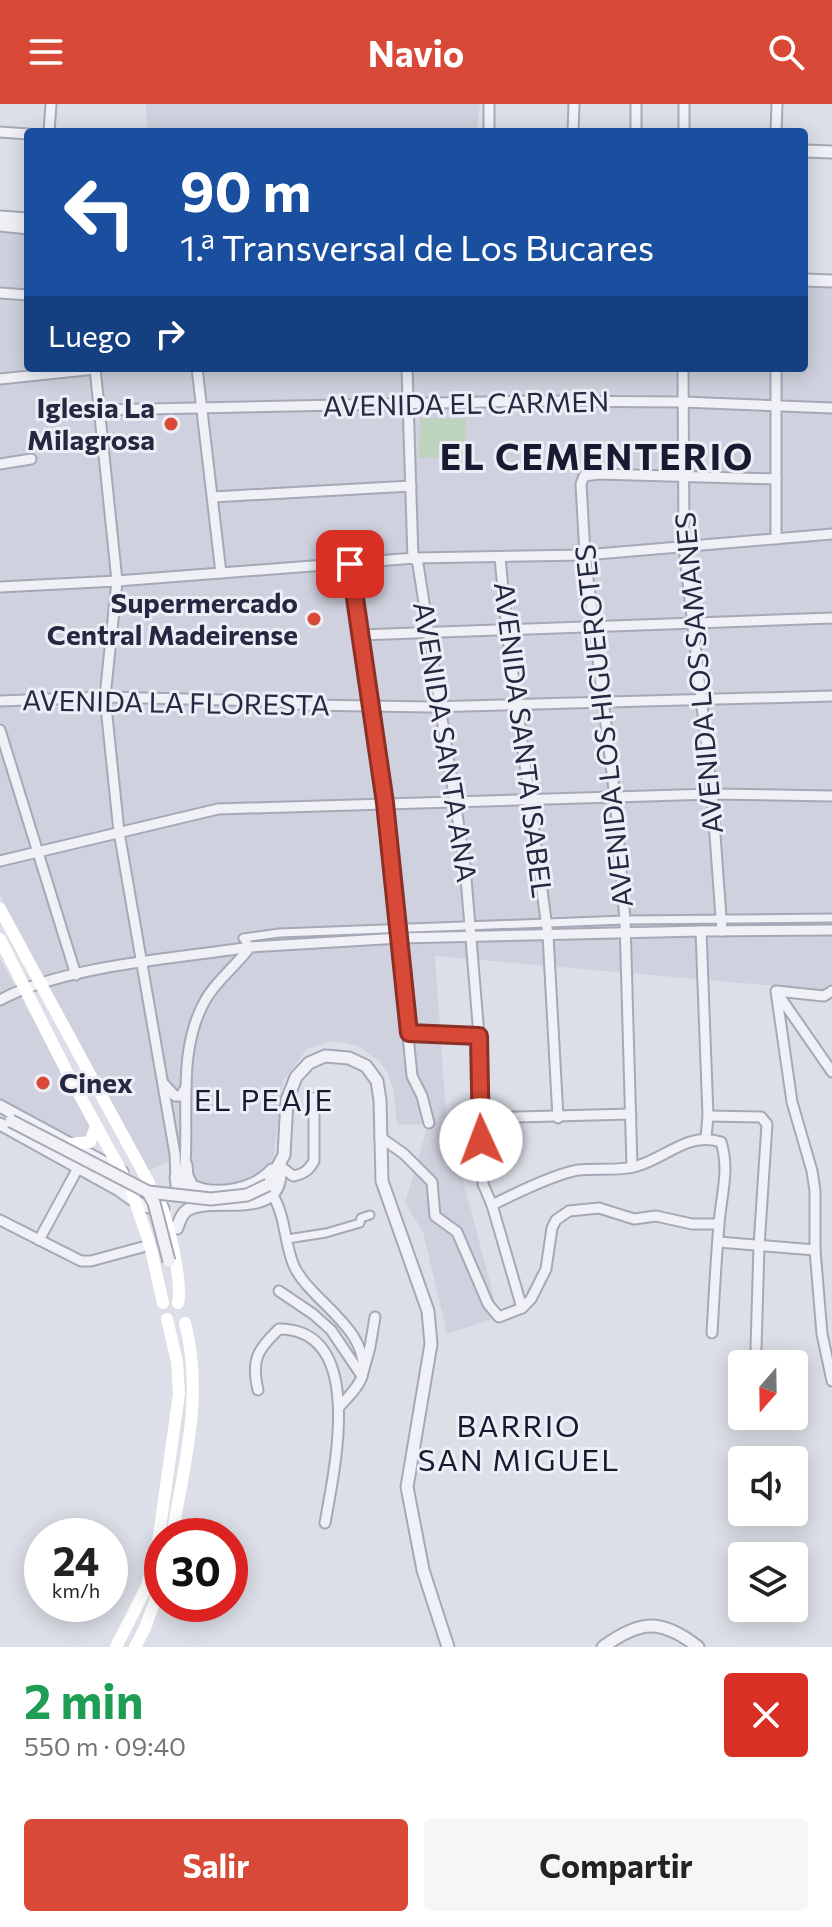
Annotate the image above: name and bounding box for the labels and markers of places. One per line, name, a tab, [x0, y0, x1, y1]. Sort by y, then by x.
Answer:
place label: Iglesia La Milagrosa	[27, 390, 155, 456]
marker: Iglesia La Milagrosa	[162, 415, 180, 433]
pin	[316, 530, 384, 598]
place label: Supermercado Central Madeirense	[47, 585, 298, 651]
marker: Supermercado Central Madeirense	[305, 610, 323, 628]
place label: Cinex	[59, 1065, 133, 1099]
marker: Cinex	[34, 1074, 52, 1092]

